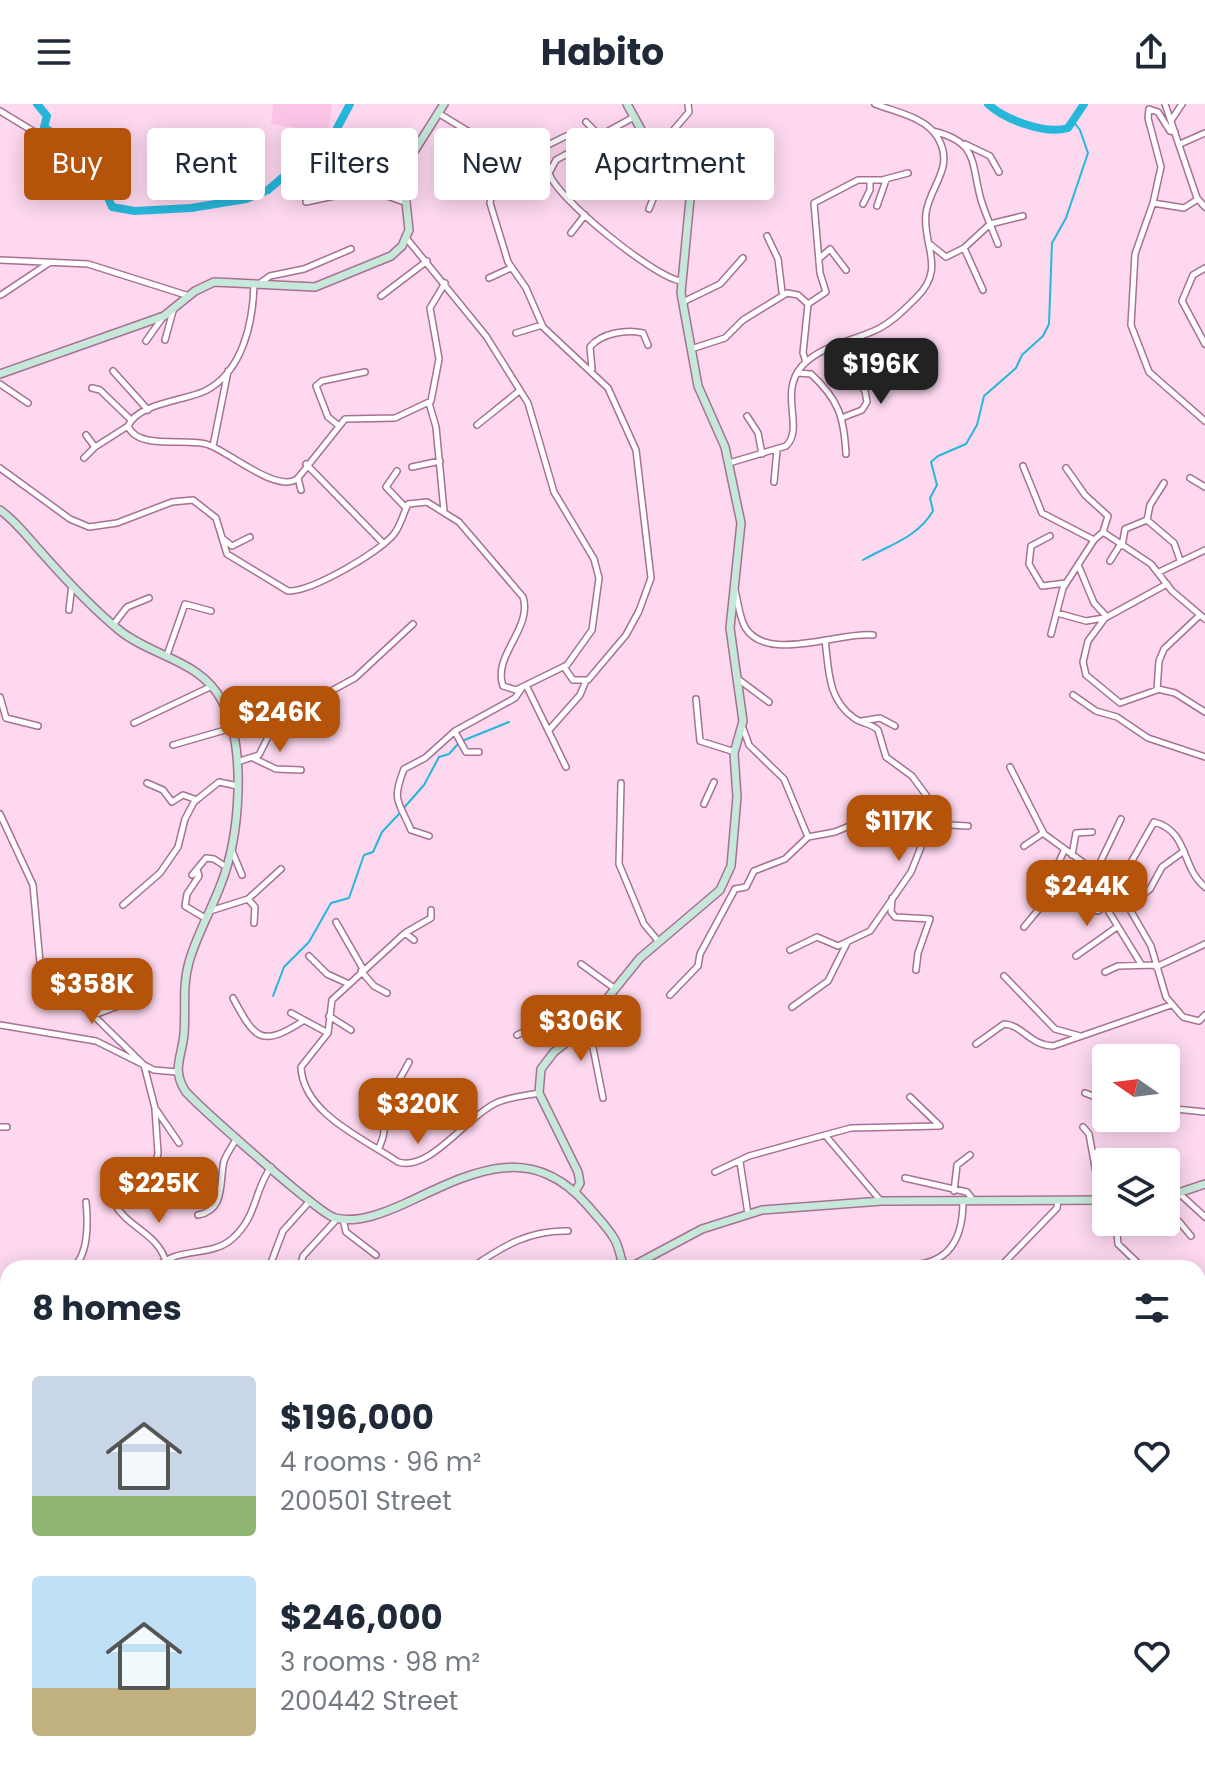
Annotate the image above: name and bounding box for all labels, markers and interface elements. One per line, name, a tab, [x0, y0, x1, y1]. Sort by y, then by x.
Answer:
text: Habito	[541, 27, 664, 78]
icon: menu	[32, 30, 76, 74]
icon: share	[1129, 30, 1173, 74]
chip: Buy	[24, 128, 131, 200]
chip: Rent	[147, 128, 265, 200]
chip: Filters	[281, 128, 418, 200]
chip: New	[434, 128, 550, 200]
chip: Apartment	[566, 128, 774, 200]
pin: $196K	[825, 338, 937, 406]
text: $196K	[842, 346, 920, 382]
pin: $246K	[224, 686, 336, 754]
text: $246K	[238, 694, 322, 730]
pin: $117K	[843, 795, 955, 863]
text: $117K	[865, 803, 933, 839]
pin: $244K	[1031, 860, 1143, 928]
text: $244K	[1044, 868, 1130, 904]
pin: $358K	[36, 958, 148, 1026]
text: $358K	[50, 966, 134, 1002]
pin: $306K	[525, 995, 637, 1063]
text: $306K	[539, 1003, 623, 1039]
north arrow	[1092, 1044, 1180, 1132]
map controls	[1092, 1044, 1180, 1236]
pin: $320K	[362, 1078, 474, 1146]
text: $320K	[377, 1086, 459, 1122]
button: layers	[1092, 1148, 1180, 1236]
pin: $225K	[103, 1157, 215, 1225]
text: $225K	[118, 1165, 200, 1201]
text: 8 homes	[32, 1284, 182, 1332]
icon: filters	[1130, 1286, 1174, 1330]
text: $196,000	[280, 1393, 434, 1441]
icon: home	[96, 1408, 192, 1504]
icon: heart	[1130, 1434, 1174, 1478]
text: 4 rooms · 96 m²	[280, 1444, 481, 1480]
text: 200501 Street	[280, 1483, 452, 1519]
text: $246,000	[280, 1593, 443, 1641]
icon: home	[96, 1608, 192, 1704]
icon: heart	[1130, 1634, 1174, 1678]
text: 3 rooms · 98 m²	[280, 1644, 480, 1680]
text: 200442 Street	[280, 1683, 458, 1719]

